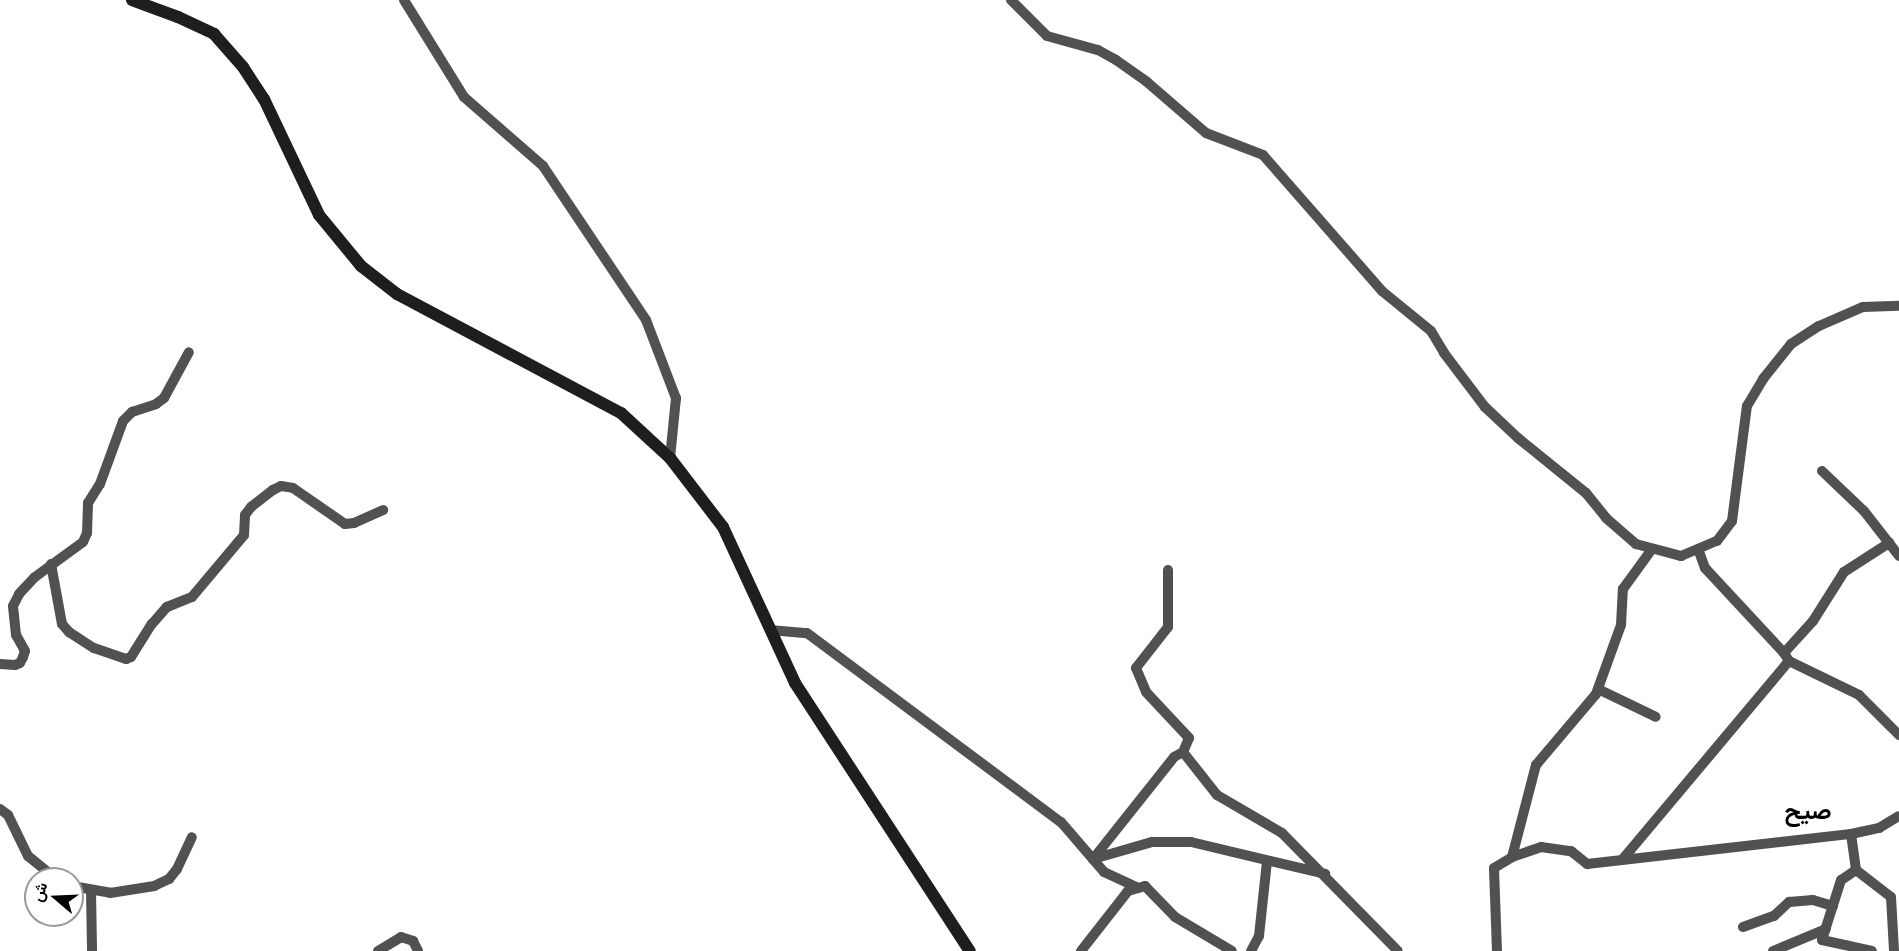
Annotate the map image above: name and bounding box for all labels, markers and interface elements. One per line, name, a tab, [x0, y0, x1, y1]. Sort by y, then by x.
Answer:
district label: صيح	[1784, 796, 1832, 824]
north arrow	[24, 867, 84, 927]
text: ش	[26, 879, 51, 904]

